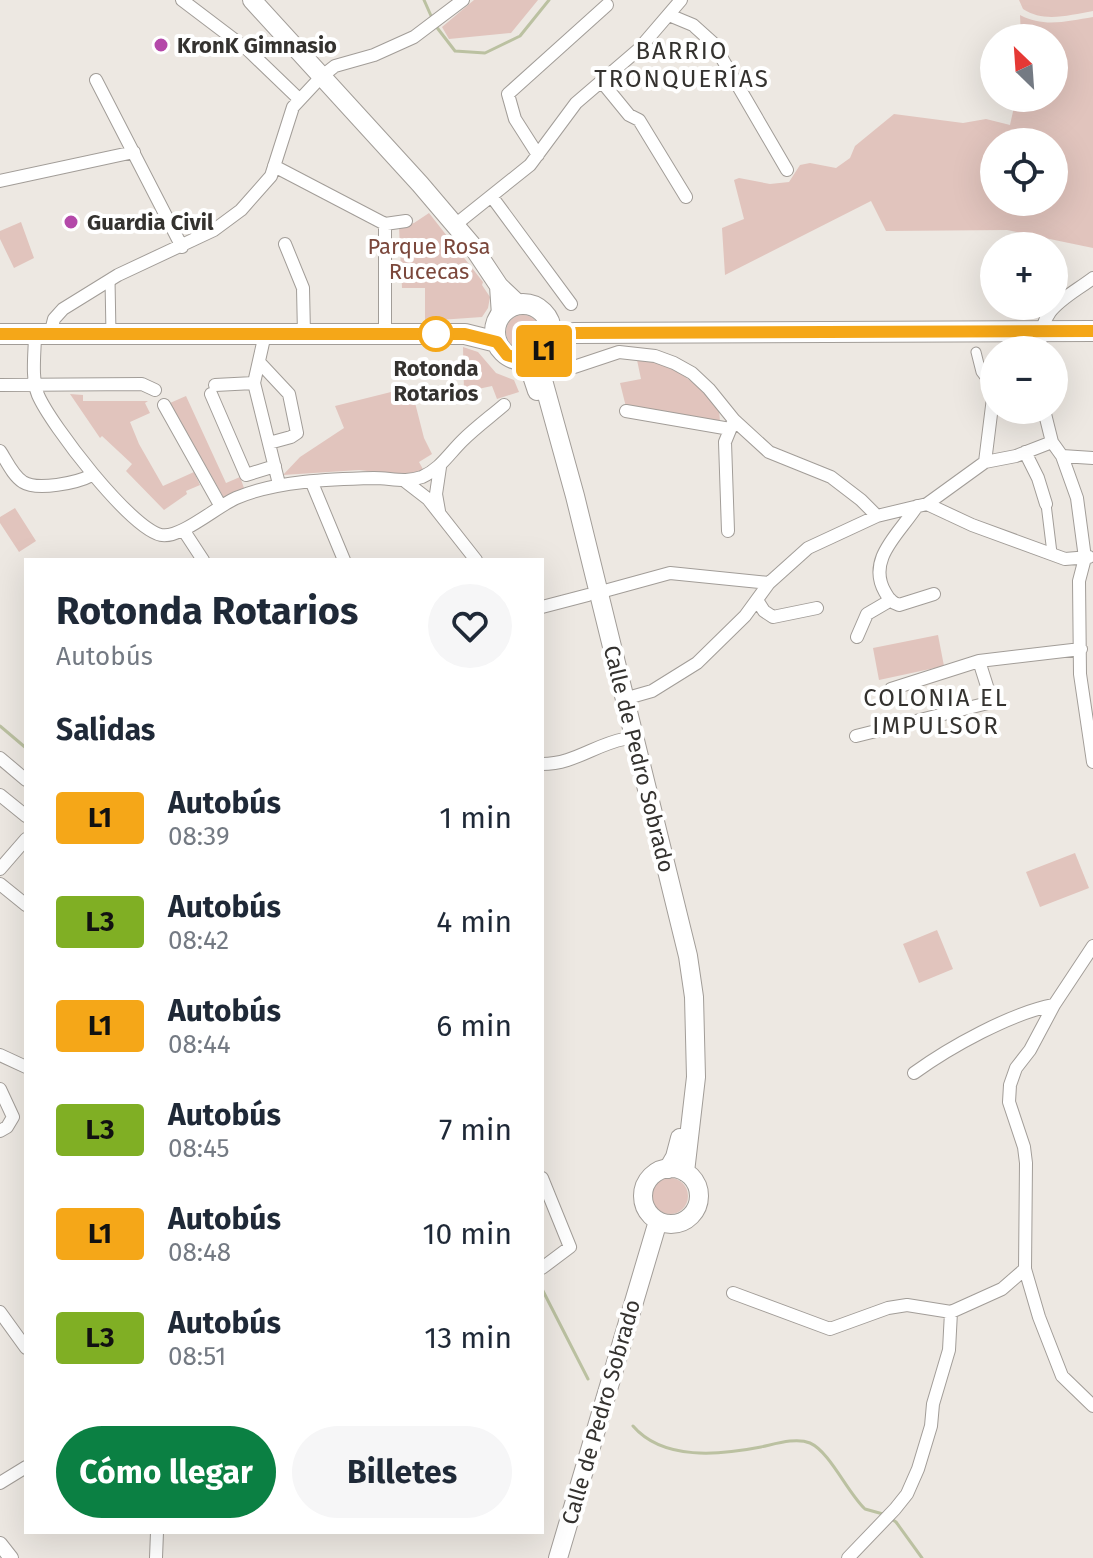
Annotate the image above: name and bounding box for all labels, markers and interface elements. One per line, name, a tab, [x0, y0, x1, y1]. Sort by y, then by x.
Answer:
north arrow	[980, 24, 1068, 112]
map controls	[980, 24, 1068, 424]
place label: KronK Gimnasio	[177, 32, 337, 59]
marker: KronK Gimnasio	[152, 36, 170, 54]
district label: BARRIO TRONQUERÍAS	[594, 37, 770, 93]
button: locate	[980, 128, 1068, 216]
place label: Guardia Civil	[87, 209, 214, 236]
marker: Guardia Civil	[62, 213, 80, 231]
button: +	[980, 232, 1068, 320]
park label: Parque Rosa Rucecas	[367, 233, 491, 285]
marker: Rotonda Rotarios	[419, 317, 453, 351]
line badge: L1	[508, 325, 580, 377]
text: L1	[532, 334, 556, 367]
button: −	[980, 336, 1068, 424]
place label: Rotonda Rotarios	[394, 355, 479, 407]
button: heart	[428, 584, 512, 668]
text: Rotonda Rotarios	[56, 588, 358, 634]
text: Autobús	[56, 641, 153, 672]
street label: Calle de Pedro Sobrado	[598, 643, 680, 875]
district label: COLONIA EL IMPULSOR	[863, 684, 1009, 740]
text: Salidas	[56, 712, 155, 748]
text: Autobús	[168, 785, 281, 821]
text: 1 min	[439, 800, 512, 836]
text: L1	[88, 801, 112, 834]
text: 08:39	[168, 821, 230, 852]
text: Autobús	[168, 889, 281, 925]
text: 4 min	[436, 904, 512, 940]
text: L3	[86, 905, 114, 938]
text: 08:42	[168, 925, 229, 956]
text: Autobús	[168, 993, 281, 1029]
text: 6 min	[436, 1008, 512, 1044]
text: L1	[88, 1009, 112, 1042]
text: 08:44	[168, 1029, 231, 1060]
text: Autobús	[168, 1097, 281, 1133]
text: 7 min	[439, 1112, 512, 1148]
text: L3	[86, 1113, 114, 1146]
text: 08:45	[168, 1133, 230, 1164]
text: Autobús	[168, 1201, 281, 1237]
text: 10 min	[423, 1216, 512, 1252]
text: L1	[88, 1217, 112, 1250]
text: 08:48	[168, 1237, 231, 1268]
street label: Calle de Pedro Sobrado	[556, 1296, 646, 1528]
text: Autobús	[168, 1305, 281, 1341]
text: 13 min	[424, 1320, 512, 1356]
text: L3	[86, 1321, 114, 1354]
text: 08:51	[168, 1341, 226, 1372]
button: Cómo llegar	[56, 1426, 276, 1518]
button: Billetes	[292, 1426, 512, 1518]

